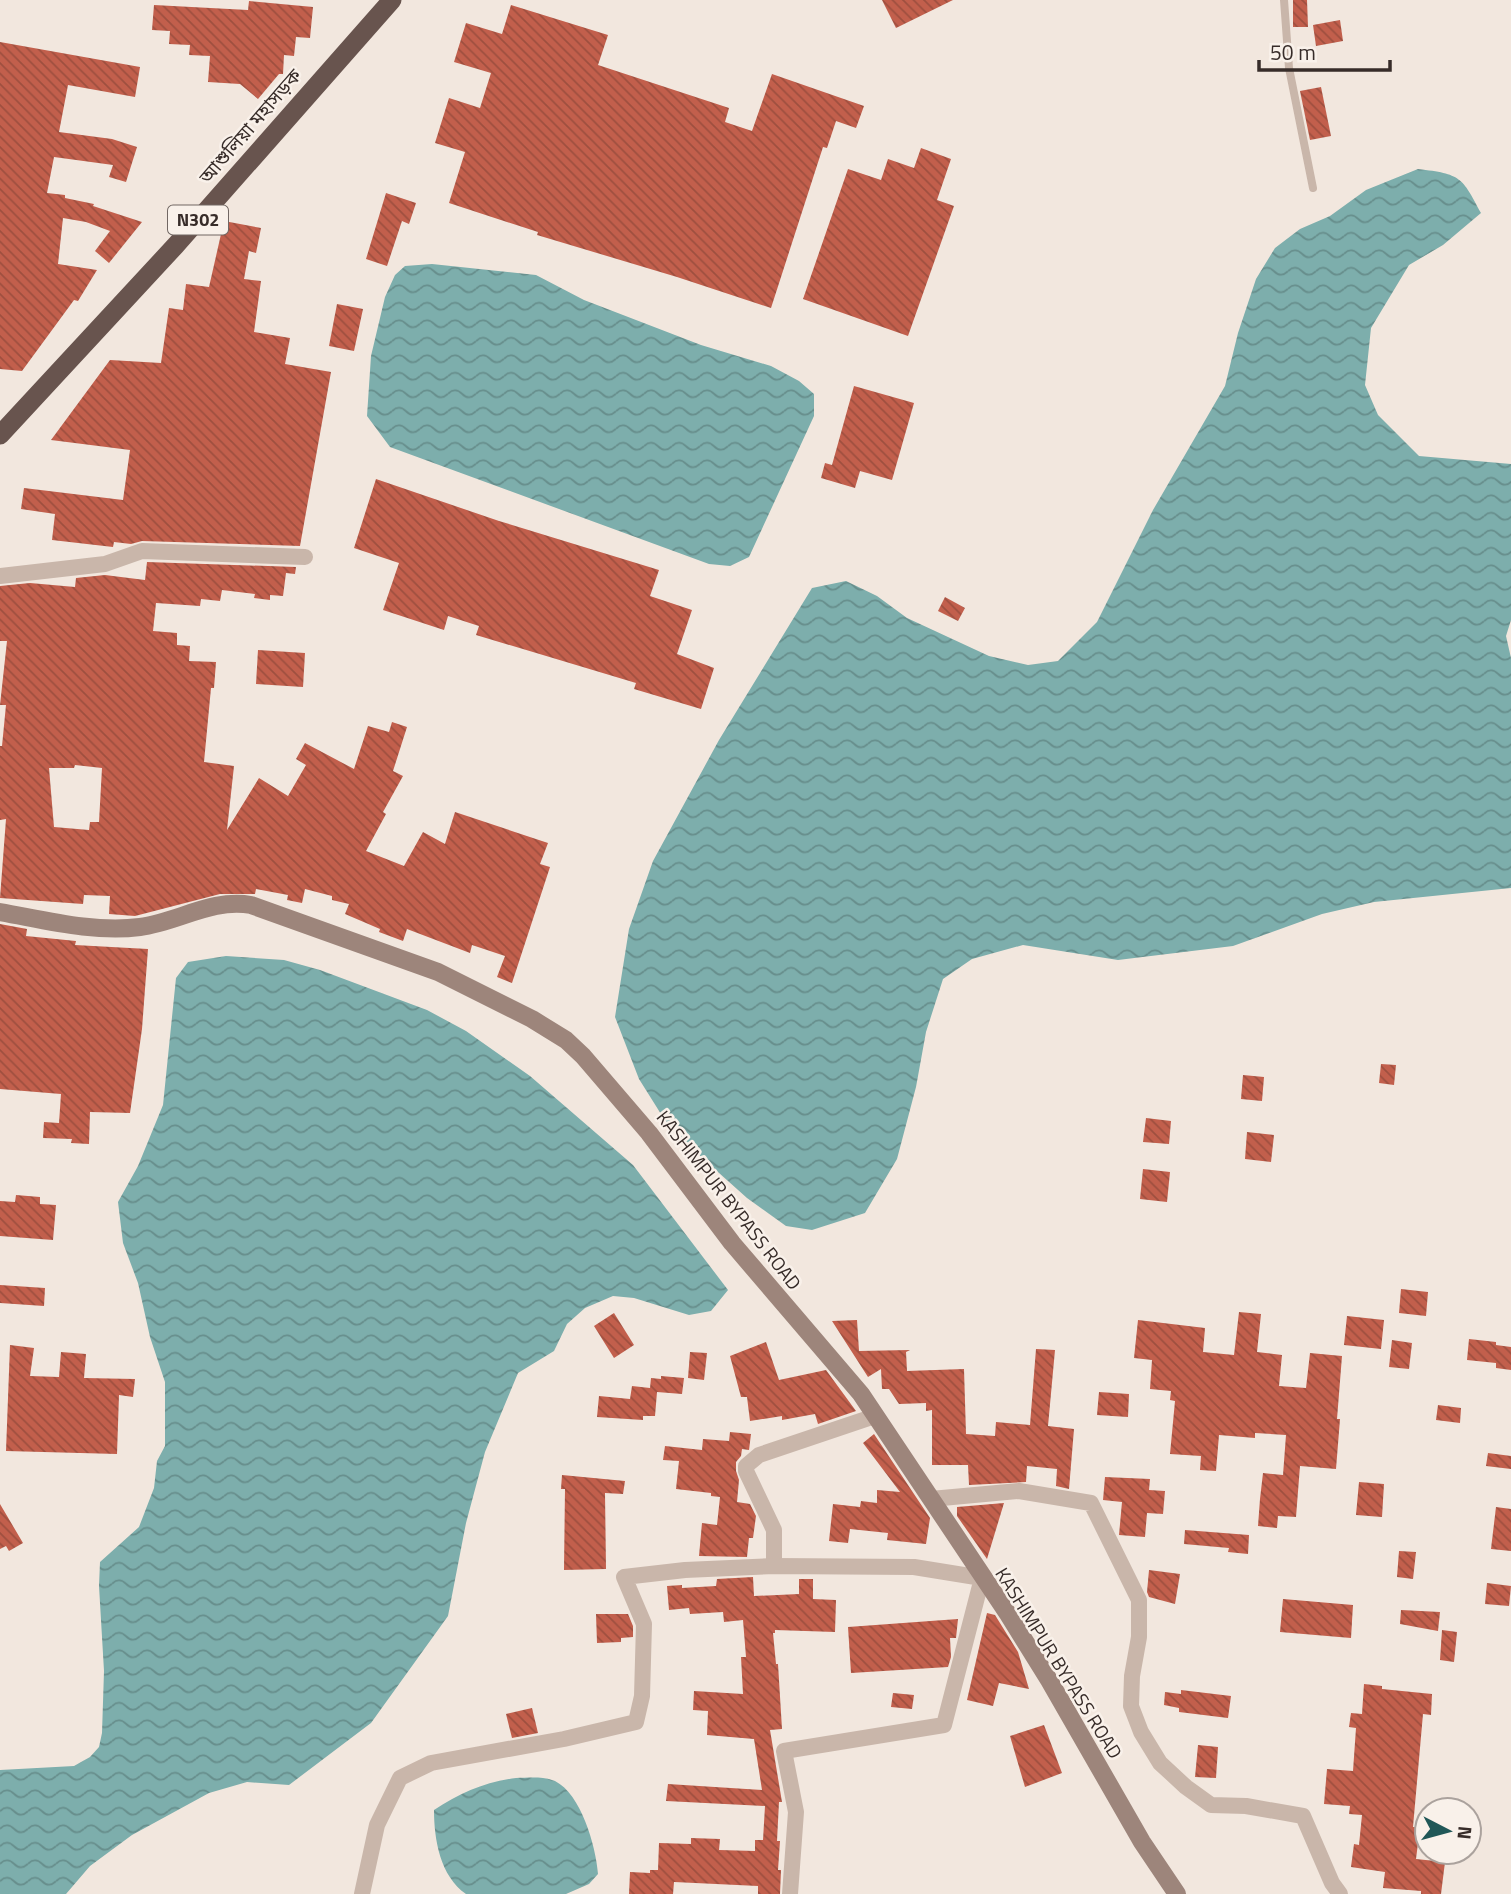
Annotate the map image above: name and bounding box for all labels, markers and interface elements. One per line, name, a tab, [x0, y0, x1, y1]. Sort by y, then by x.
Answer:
scale bar	[1259, 28, 1390, 72]
text: 50 m	[1270, 36, 1316, 68]
street label: আশুলিয়া মহাসড়ক	[191, 61, 308, 190]
road number: N302	[168, 205, 228, 234]
street label: KASHIMPUR BYPASS ROAD	[650, 1104, 809, 1296]
street label: KASHIMPUR BYPASS ROAD	[989, 1561, 1130, 1764]
north arrow	[1413, 1796, 1483, 1866]
text: N	[1450, 1825, 1481, 1841]

